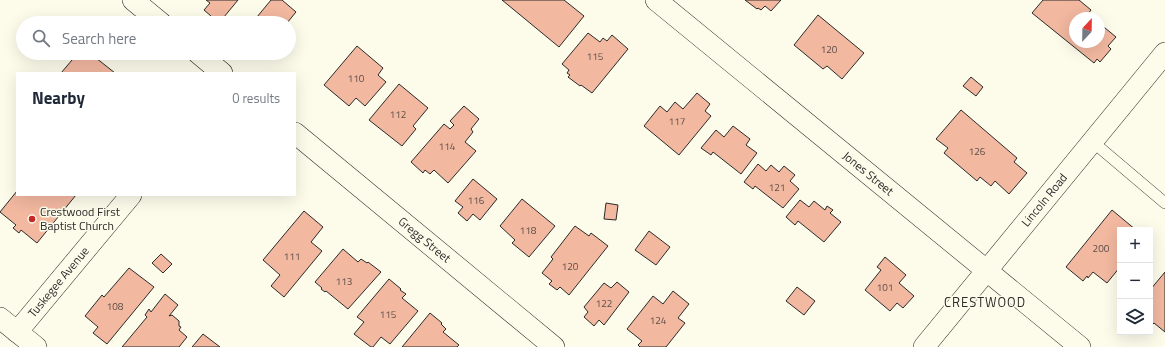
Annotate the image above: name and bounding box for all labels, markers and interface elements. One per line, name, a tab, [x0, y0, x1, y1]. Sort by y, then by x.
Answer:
north arrow	[1069, 12, 1105, 48]
search box	[16, 16, 296, 60]
icon: search	[30, 27, 52, 49]
text: Search here	[62, 27, 136, 50]
house number: 120	[821, 42, 838, 57]
house number: 115	[587, 49, 604, 64]
house number: 110	[348, 71, 365, 86]
text: Nearby	[32, 85, 85, 111]
text: 0 results	[232, 88, 280, 108]
house number: 112	[390, 107, 406, 122]
house number: 117	[669, 114, 685, 129]
house number: 114	[439, 139, 456, 154]
house number: 126	[969, 144, 986, 159]
street label: Jones Street	[839, 146, 899, 200]
street label: Lincoln Road	[1016, 169, 1072, 231]
house number: 121	[769, 180, 785, 195]
house number: 116	[468, 193, 485, 208]
place label: Crestwood First Baptist Church	[40, 202, 121, 235]
street label: Gregg Street	[394, 212, 456, 268]
marker: Crestwood First Baptist Church	[27, 214, 37, 224]
house number: 118	[520, 223, 537, 238]
map controls	[1117, 227, 1153, 335]
button: +	[1117, 227, 1153, 263]
house number: 200	[1093, 241, 1110, 256]
street label: Tuskegee Avenue	[23, 242, 93, 321]
house number: 111	[284, 249, 300, 264]
house number: 120	[562, 259, 579, 274]
button: −	[1117, 263, 1153, 299]
house number: 113	[336, 274, 352, 289]
house number: 101	[877, 280, 893, 295]
district label: CRESTWOOD	[944, 292, 1026, 312]
house number: 122	[596, 296, 612, 311]
house number: 108	[107, 299, 124, 314]
button: layers	[1117, 299, 1153, 335]
house number: 115	[380, 307, 397, 322]
house number: 124	[650, 313, 667, 328]

